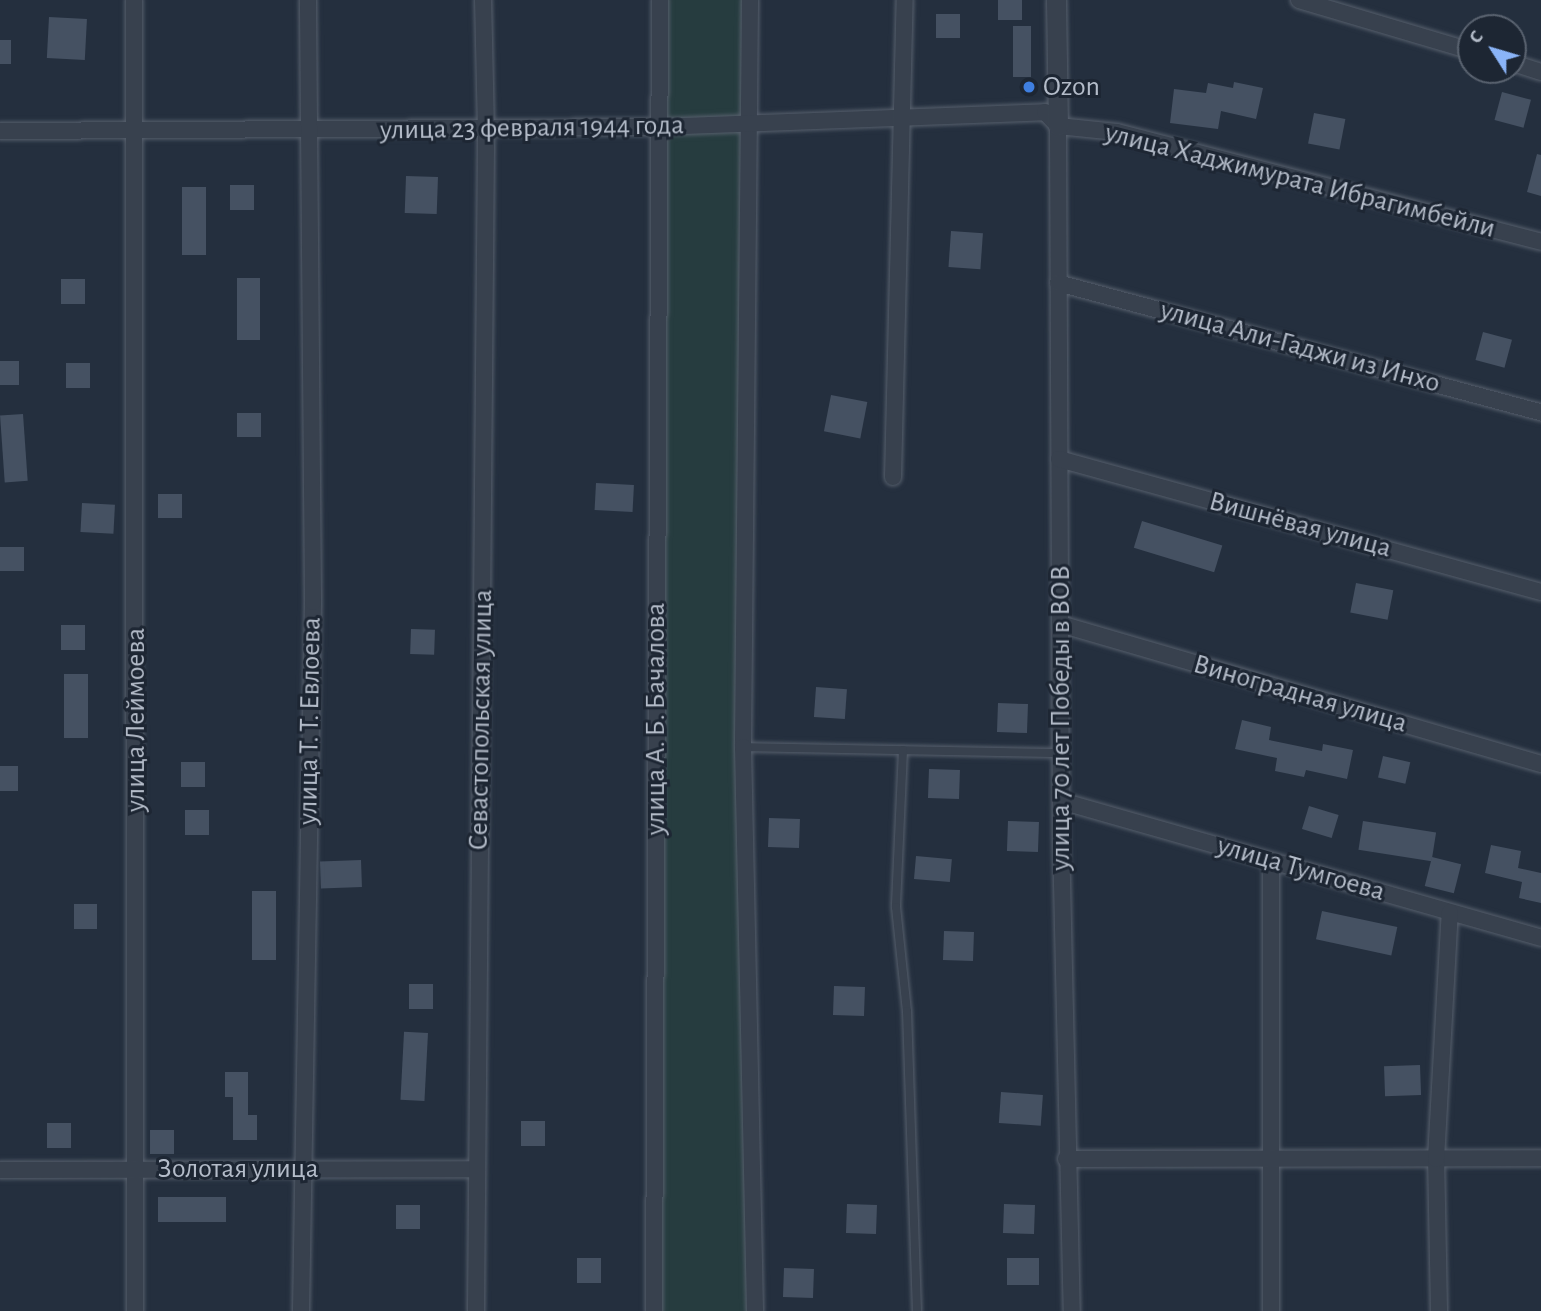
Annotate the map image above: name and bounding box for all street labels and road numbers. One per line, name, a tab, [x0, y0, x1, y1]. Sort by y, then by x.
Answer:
street label: улица 23 февраля 1944 года	[380, 109, 684, 147]
street label: улица Хаджимурата Ибрагимбейли	[1102, 116, 1498, 246]
street label: улица Али-Гаджи из Инхо	[1157, 294, 1443, 400]
street label: Вишнёвая улица	[1205, 485, 1395, 565]
street label: улица 70 лет Победы в ВОВ	[1044, 565, 1078, 871]
street label: Севастопольская улица	[462, 589, 500, 851]
street label: улица А. Б. Бачалова	[639, 603, 673, 835]
street label: улица Т. Т. Евлоева	[291, 617, 329, 825]
street label: улица Леймоева	[119, 628, 153, 812]
street label: Виноградная улица	[1189, 647, 1411, 741]
street label: улица Тумгоева	[1213, 829, 1389, 909]
street label: Золотая улица	[158, 1152, 318, 1186]

